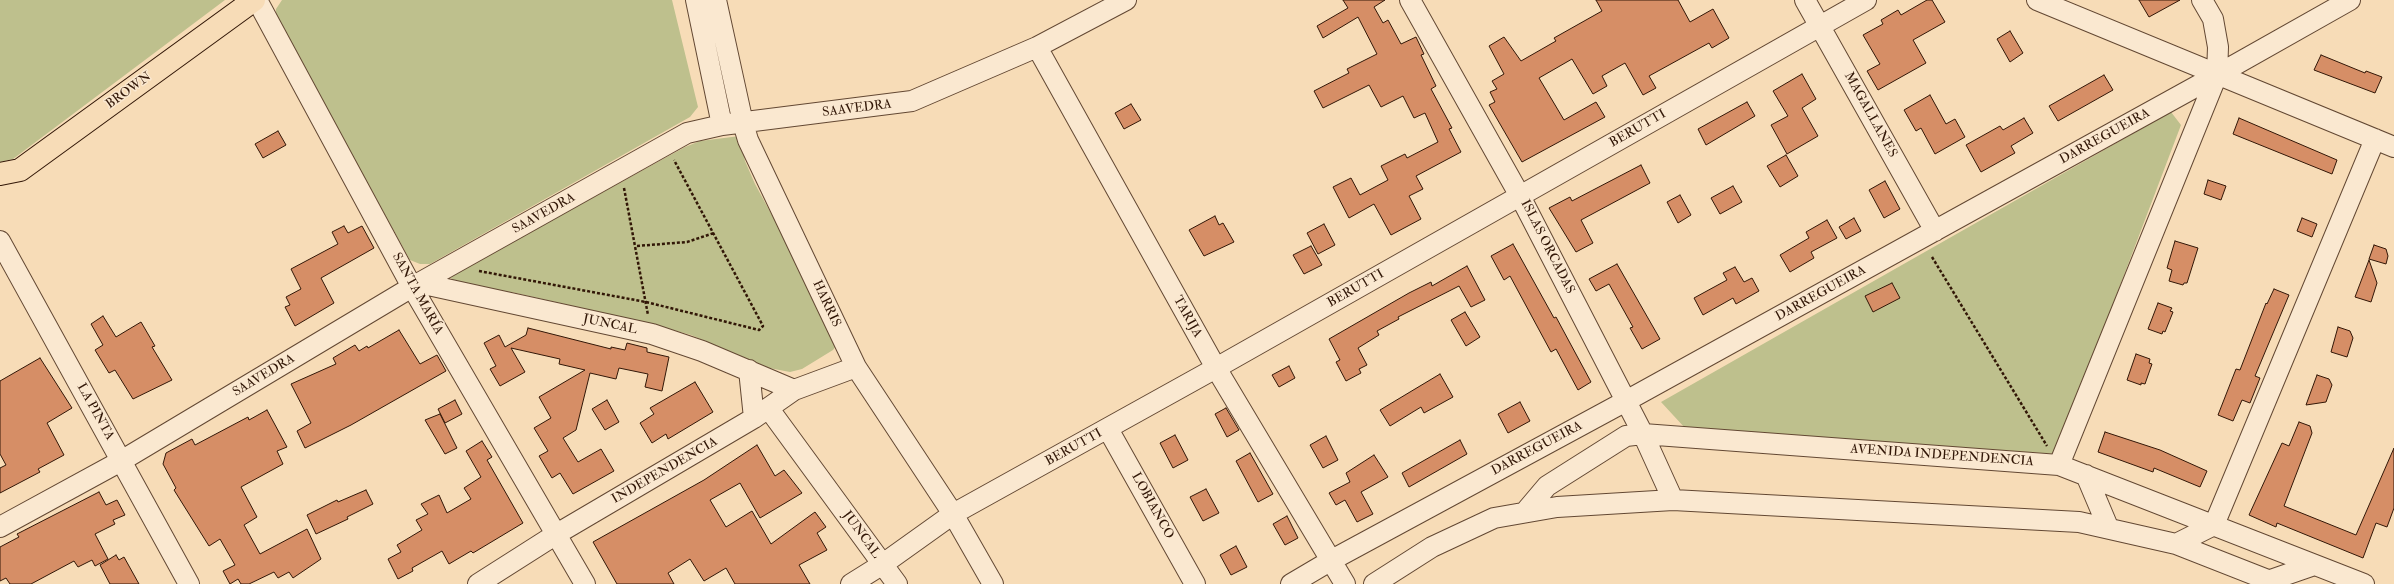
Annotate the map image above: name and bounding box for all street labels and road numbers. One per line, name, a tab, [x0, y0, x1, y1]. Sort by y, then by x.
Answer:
street label: BROWN	[103, 69, 155, 113]
street label: MAGALLANES	[1840, 69, 1900, 161]
street label: SAAVEDRA	[822, 97, 892, 121]
street label: DARREGUEIRA	[2057, 106, 2153, 168]
street label: BERUTTI	[1607, 107, 1669, 151]
street label: SAAVEDRA	[510, 190, 578, 238]
street label: ISLAS ORCADAS	[1517, 197, 1577, 297]
street label: SANTA MARÍA	[388, 250, 446, 338]
street label: DARREGUEIRA	[1773, 263, 1869, 325]
street label: BERUTTI	[1325, 267, 1387, 311]
street label: HARRIS	[808, 278, 844, 330]
street label: TARIJA	[1169, 293, 1205, 341]
street label: JUNCAL	[582, 312, 638, 338]
street label: SAAVEDRA	[230, 351, 298, 401]
street label: LA PINTA	[73, 381, 117, 443]
street label: DARREGUEIRA	[1489, 418, 1585, 480]
street label: BERUTTI	[1043, 426, 1105, 470]
street label: INDEPENDENCIA	[609, 434, 721, 508]
street label: AVENIDA INDEPENDENCIA	[1850, 442, 2034, 470]
street label: LOBIANCO	[1127, 470, 1177, 542]
street label: JUNCAL	[839, 508, 883, 562]

